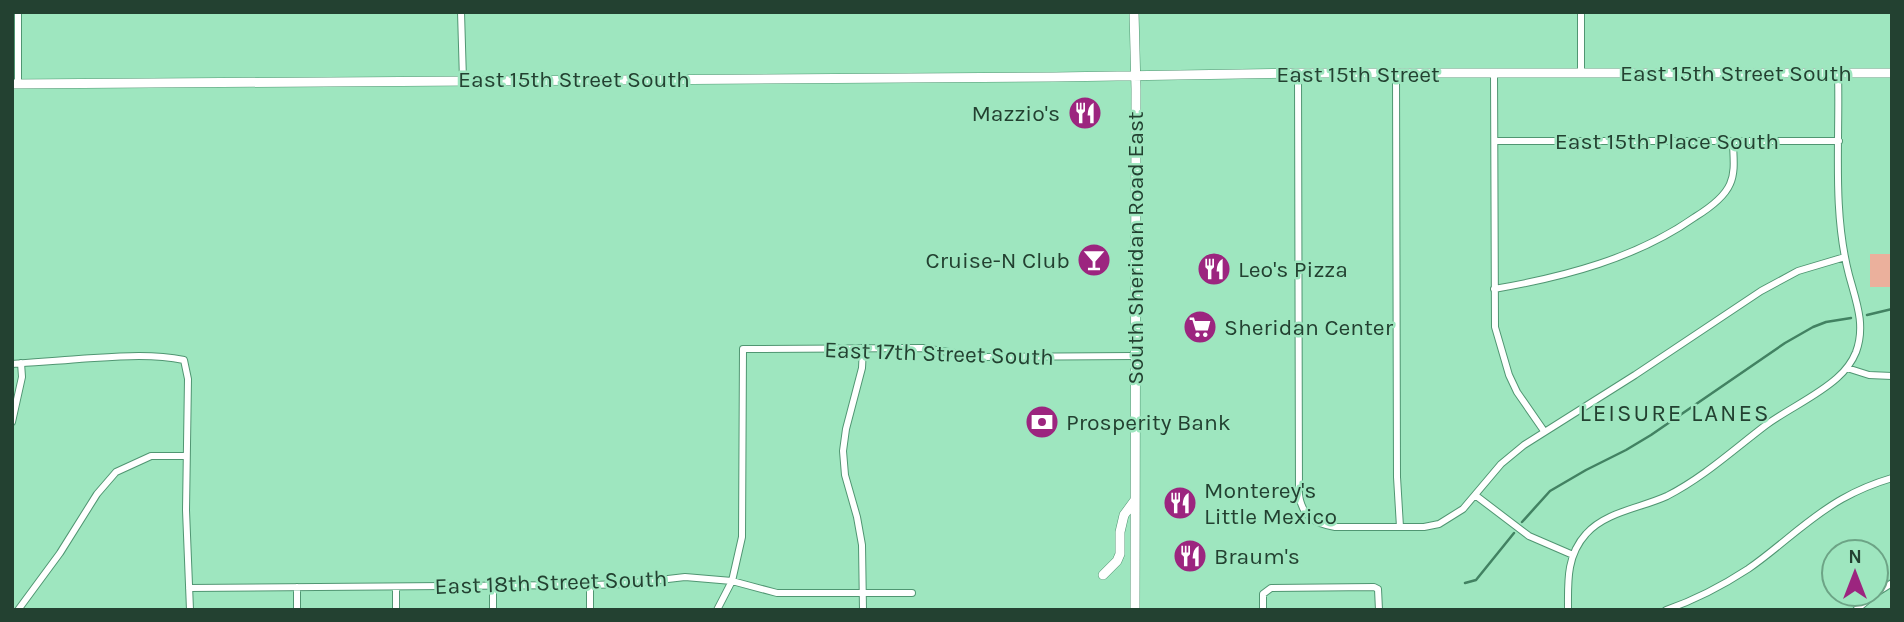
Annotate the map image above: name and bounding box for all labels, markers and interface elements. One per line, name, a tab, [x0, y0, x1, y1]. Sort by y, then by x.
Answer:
street label: East 15th Street South	[1620, 60, 1852, 87]
street label: East 15th Street	[1276, 61, 1440, 88]
street label: East 15th Street South	[458, 66, 690, 93]
restaurant icon: Mazzio's	[1066, 94, 1104, 132]
place label: Mazzio's	[971, 100, 1060, 127]
street label: South Sheridan Road East	[1122, 111, 1149, 385]
street label: East 15th Place South	[1555, 128, 1779, 155]
bar icon: Cruise-N Club	[1075, 241, 1113, 279]
place label: Cruise-N Club	[926, 247, 1070, 274]
restaurant icon: Leo's Pizza	[1195, 250, 1233, 288]
place label: Leo's Pizza	[1238, 256, 1348, 283]
supermarket icon: Sheridan Center	[1181, 308, 1219, 346]
place label: Sheridan Center	[1224, 314, 1394, 341]
street label: East 17th Street South	[824, 336, 1054, 371]
district label: LEISURE LANES	[1580, 399, 1770, 427]
bank icon: Prosperity Bank	[1023, 403, 1061, 441]
place label: Prosperity Bank	[1066, 409, 1231, 436]
place label: Monterey's Little Mexico	[1204, 477, 1337, 530]
restaurant icon: Monterey's Little Mexico	[1161, 484, 1199, 522]
restaurant icon: Braum's	[1171, 537, 1209, 575]
north arrow	[1820, 538, 1890, 608]
place label: Braum's	[1214, 543, 1300, 570]
text: N	[1848, 546, 1862, 568]
street label: East 18th Street South	[434, 565, 668, 600]

